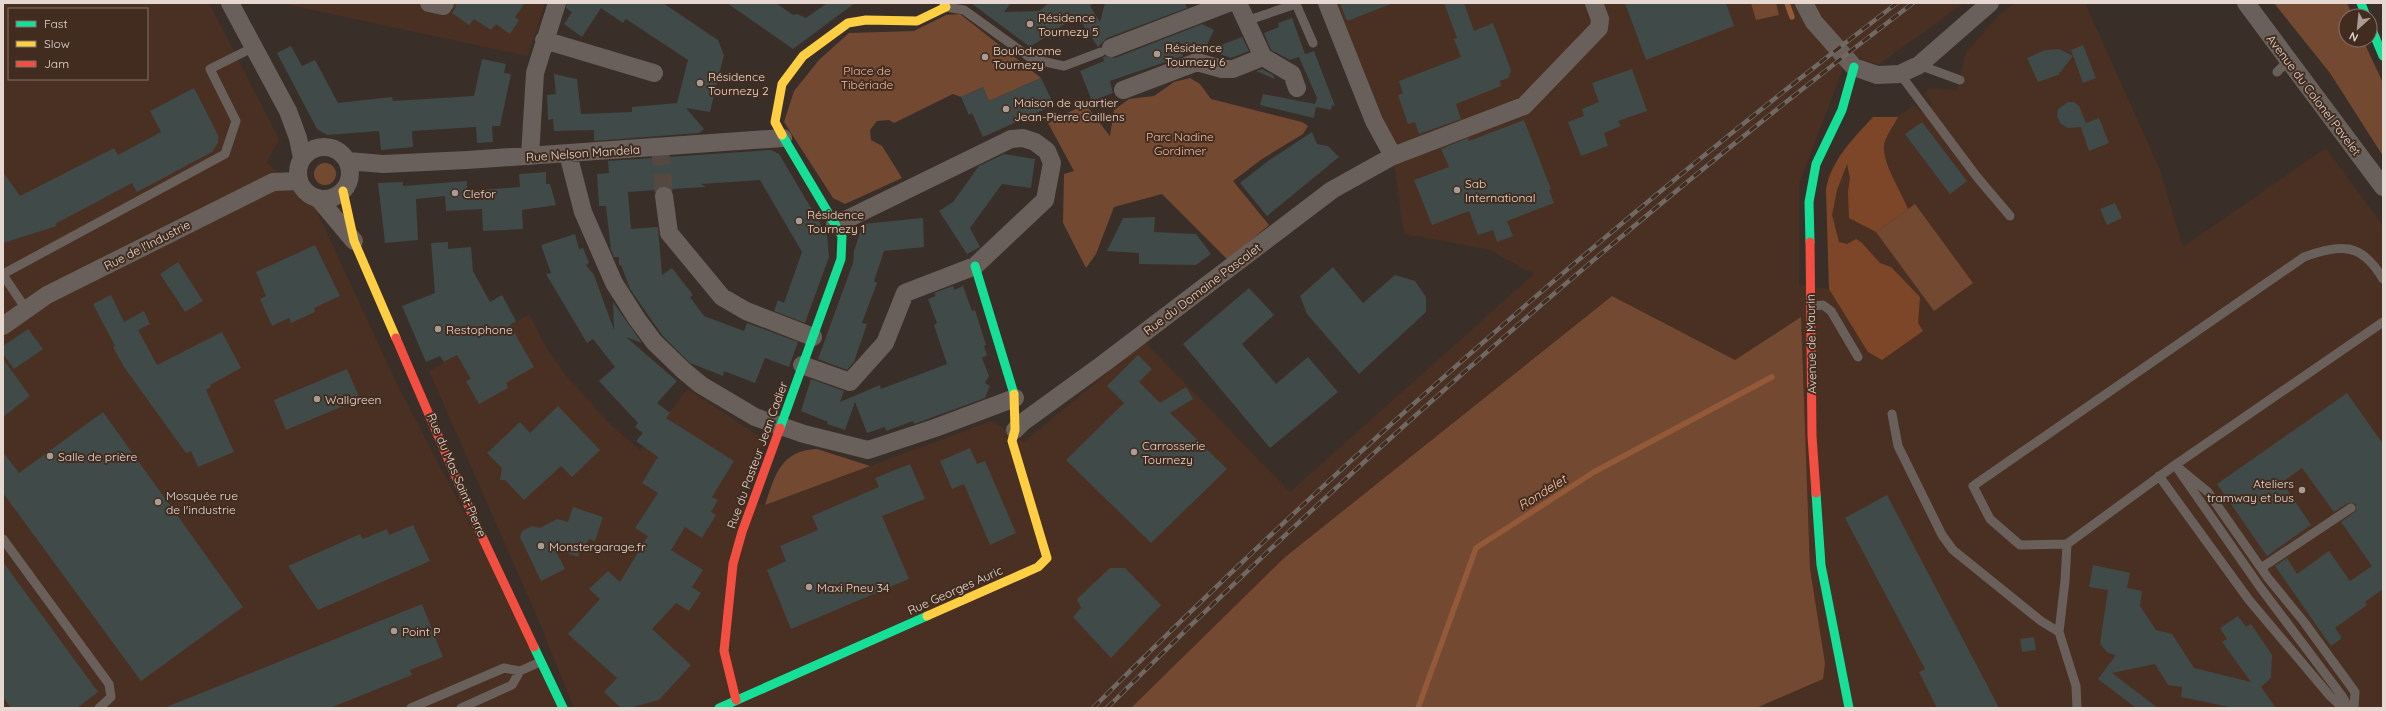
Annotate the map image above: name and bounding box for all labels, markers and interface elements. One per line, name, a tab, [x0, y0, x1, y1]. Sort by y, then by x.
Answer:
legend	[8, 8, 148, 80]
north arrow	[2338, 8, 2378, 48]
place label: Résidence Tournezy 5	[1038, 10, 1099, 39]
text: Fast	[44, 16, 68, 31]
marker: Résidence Tournezy 5	[1025, 19, 1035, 29]
text: N	[2347, 29, 2360, 45]
street label: Avenue du Colonel Pavelet	[2264, 32, 2364, 158]
text: Slow	[44, 36, 70, 51]
place label: Résidence Tournezy 6	[1165, 40, 1226, 69]
place label: Boulodrome Tournezy	[993, 43, 1062, 72]
marker: Résidence Tournezy 6	[1152, 49, 1162, 59]
marker: Boulodrome Tournezy	[980, 52, 990, 62]
text: Jam	[44, 56, 69, 71]
park label: Place de Tibériade	[841, 63, 893, 92]
place label: Résidence Tournezy 2	[708, 69, 769, 98]
marker: Résidence Tournezy 2	[695, 78, 705, 88]
place label: Maison de quartier Jean-Pierre Caillens	[1014, 95, 1125, 124]
marker: Maison de quartier Jean-Pierre Caillens	[1001, 104, 1011, 114]
park label: Parc Nadine Gordimer	[1146, 129, 1214, 158]
street label: Rue Nelson Mandela	[525, 142, 641, 164]
place label: Sab International	[1465, 176, 1535, 205]
marker: Sab International	[1452, 185, 1462, 195]
place label: Clefor	[463, 186, 496, 201]
marker: Clefor	[450, 188, 460, 198]
place label: Résidence Tournezy 1	[807, 207, 866, 236]
marker: Résidence Tournezy 1	[794, 216, 804, 226]
street label: Rue de l'Industrie	[101, 217, 193, 273]
street label: Rue du Domaine Pascalet	[1140, 240, 1264, 338]
street label: Avenue de Maurin	[1803, 294, 1819, 394]
place label: Restophone	[446, 322, 513, 337]
marker: Restophone	[433, 324, 443, 334]
street label: Rue du Pasteur Jean Cadier	[723, 379, 791, 531]
place label: Wallgreen	[325, 392, 382, 407]
marker: Wallgreen	[312, 394, 322, 404]
street label: Rue du Mas Saint-Pierre	[424, 411, 490, 539]
place label: Carrosserie Tournezy	[1142, 438, 1206, 467]
marker: Carrosserie Tournezy	[1129, 447, 1139, 457]
place label: Salle de prière	[58, 449, 137, 464]
marker: Salle de prière	[45, 451, 55, 461]
water label: Rondelet	[1515, 470, 1570, 513]
place label: Ateliers tramway et bus	[2207, 476, 2294, 505]
marker: Ateliers tramway et bus	[2297, 485, 2307, 495]
place label: Mosquée rue de l'industrie	[166, 488, 238, 517]
marker: Mosquée rue de l'industrie	[153, 497, 163, 507]
place label: Monstergarage.fr	[549, 539, 646, 554]
marker: Monstergarage.fr	[536, 541, 546, 551]
street label: Rue Georges Auric	[905, 562, 1005, 618]
place label: Maxi Pneu 34	[817, 580, 889, 595]
marker: Maxi Pneu 34	[804, 582, 814, 592]
place label: Point P	[402, 624, 440, 639]
marker: Point P	[389, 626, 399, 636]

